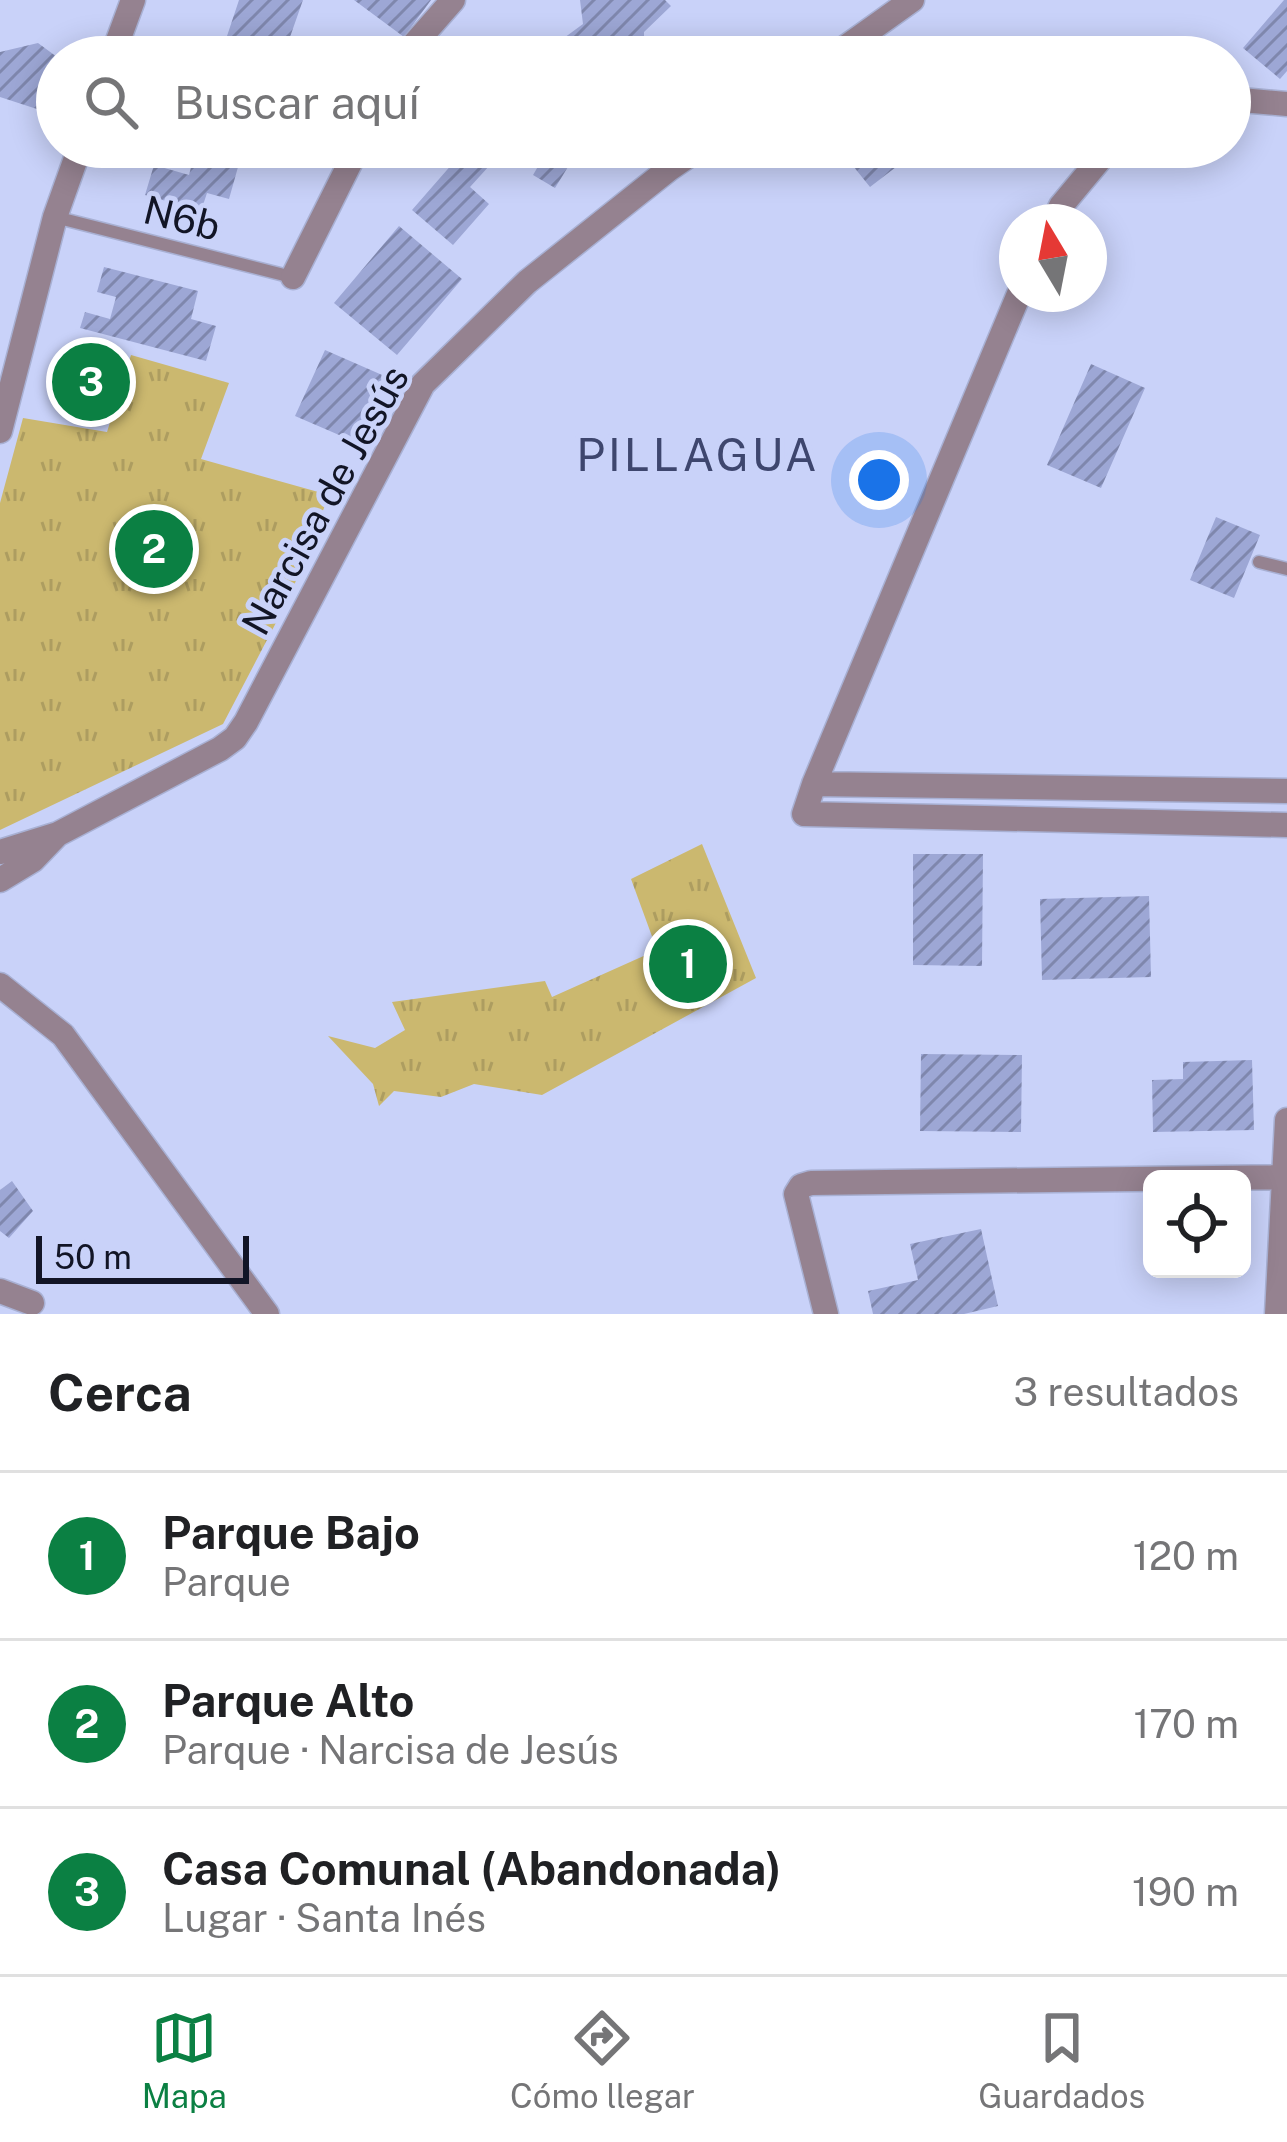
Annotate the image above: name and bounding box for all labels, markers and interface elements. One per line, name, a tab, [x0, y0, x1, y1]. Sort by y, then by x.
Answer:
search box	[36, 36, 1251, 168]
icon: search	[78, 69, 144, 135]
text: Buscar aquí	[174, 76, 420, 129]
street label: N6b	[139, 186, 225, 250]
north arrow	[999, 204, 1107, 312]
pin: 3	[52, 337, 130, 427]
street label: Narcisa de Jesús	[232, 357, 418, 643]
district label: PILLAGUA	[576, 428, 820, 481]
your location	[849, 450, 909, 510]
pin: 2	[115, 504, 193, 594]
pin: 1	[649, 919, 727, 1009]
map controls	[1143, 1170, 1251, 1278]
button: locate	[1143, 1170, 1251, 1278]
scale bar	[36, 1230, 249, 1283]
text: 50 m	[54, 1238, 132, 1276]
text: Cerca	[48, 1363, 192, 1422]
text: 3 resultados	[1014, 1369, 1239, 1415]
text: Parque Bajo	[162, 1506, 420, 1559]
text: 1	[79, 1533, 95, 1579]
text: 120 m	[1133, 1533, 1239, 1579]
text: Parque	[162, 1559, 291, 1605]
text: Parque Alto	[162, 1674, 414, 1727]
text: 2	[75, 1701, 99, 1747]
text: 170 m	[1133, 1701, 1239, 1747]
text: Parque · Narcisa de Jesús	[162, 1727, 619, 1773]
text: Casa Comunal (Abandonada)	[162, 1842, 781, 1895]
text: 3	[74, 1869, 100, 1915]
text: 190 m	[1132, 1869, 1239, 1915]
text: Lugar · Santa Inés	[162, 1895, 486, 1941]
tab: Mapa	[142, 2005, 227, 2115]
tab: Cómo llegar	[510, 2005, 695, 2115]
tab: Guardados	[978, 2005, 1145, 2115]

